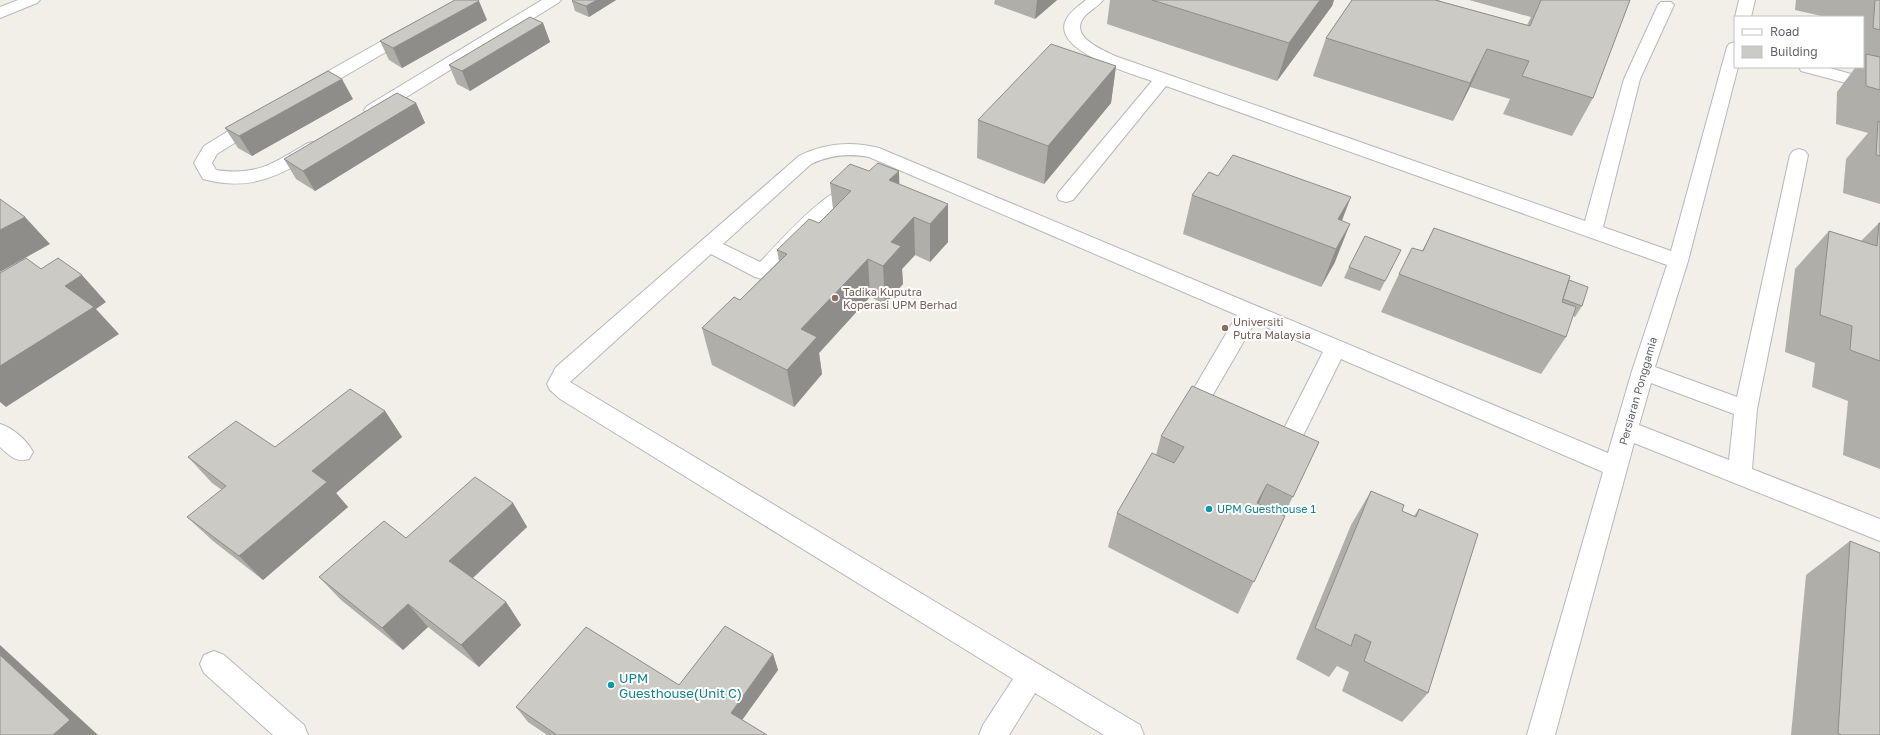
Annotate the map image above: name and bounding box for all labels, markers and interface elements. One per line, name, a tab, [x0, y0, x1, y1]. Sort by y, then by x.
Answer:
legend	[1734, 16, 1864, 68]
text: Road	[1770, 24, 1799, 39]
text: Building	[1770, 44, 1818, 59]
place label: Tadika Kuputra Koperasi UPM Berhad	[843, 285, 957, 311]
marker: Tadika Kuputra Koperasi UPM Berhad	[830, 293, 840, 303]
place label: Universiti Putra Malaysia	[1233, 315, 1311, 341]
marker: Universiti Putra Malaysia	[1220, 323, 1230, 333]
street label: Persiaran Ponggamia	[1616, 335, 1659, 446]
place label: UPM Guesthouse 1	[1217, 502, 1316, 515]
marker: UPM Guesthouse 1	[1204, 504, 1214, 514]
place label: UPM Guesthouse(Unit C)	[619, 670, 742, 701]
marker: UPM Guesthouse(Unit C)	[606, 680, 616, 690]

